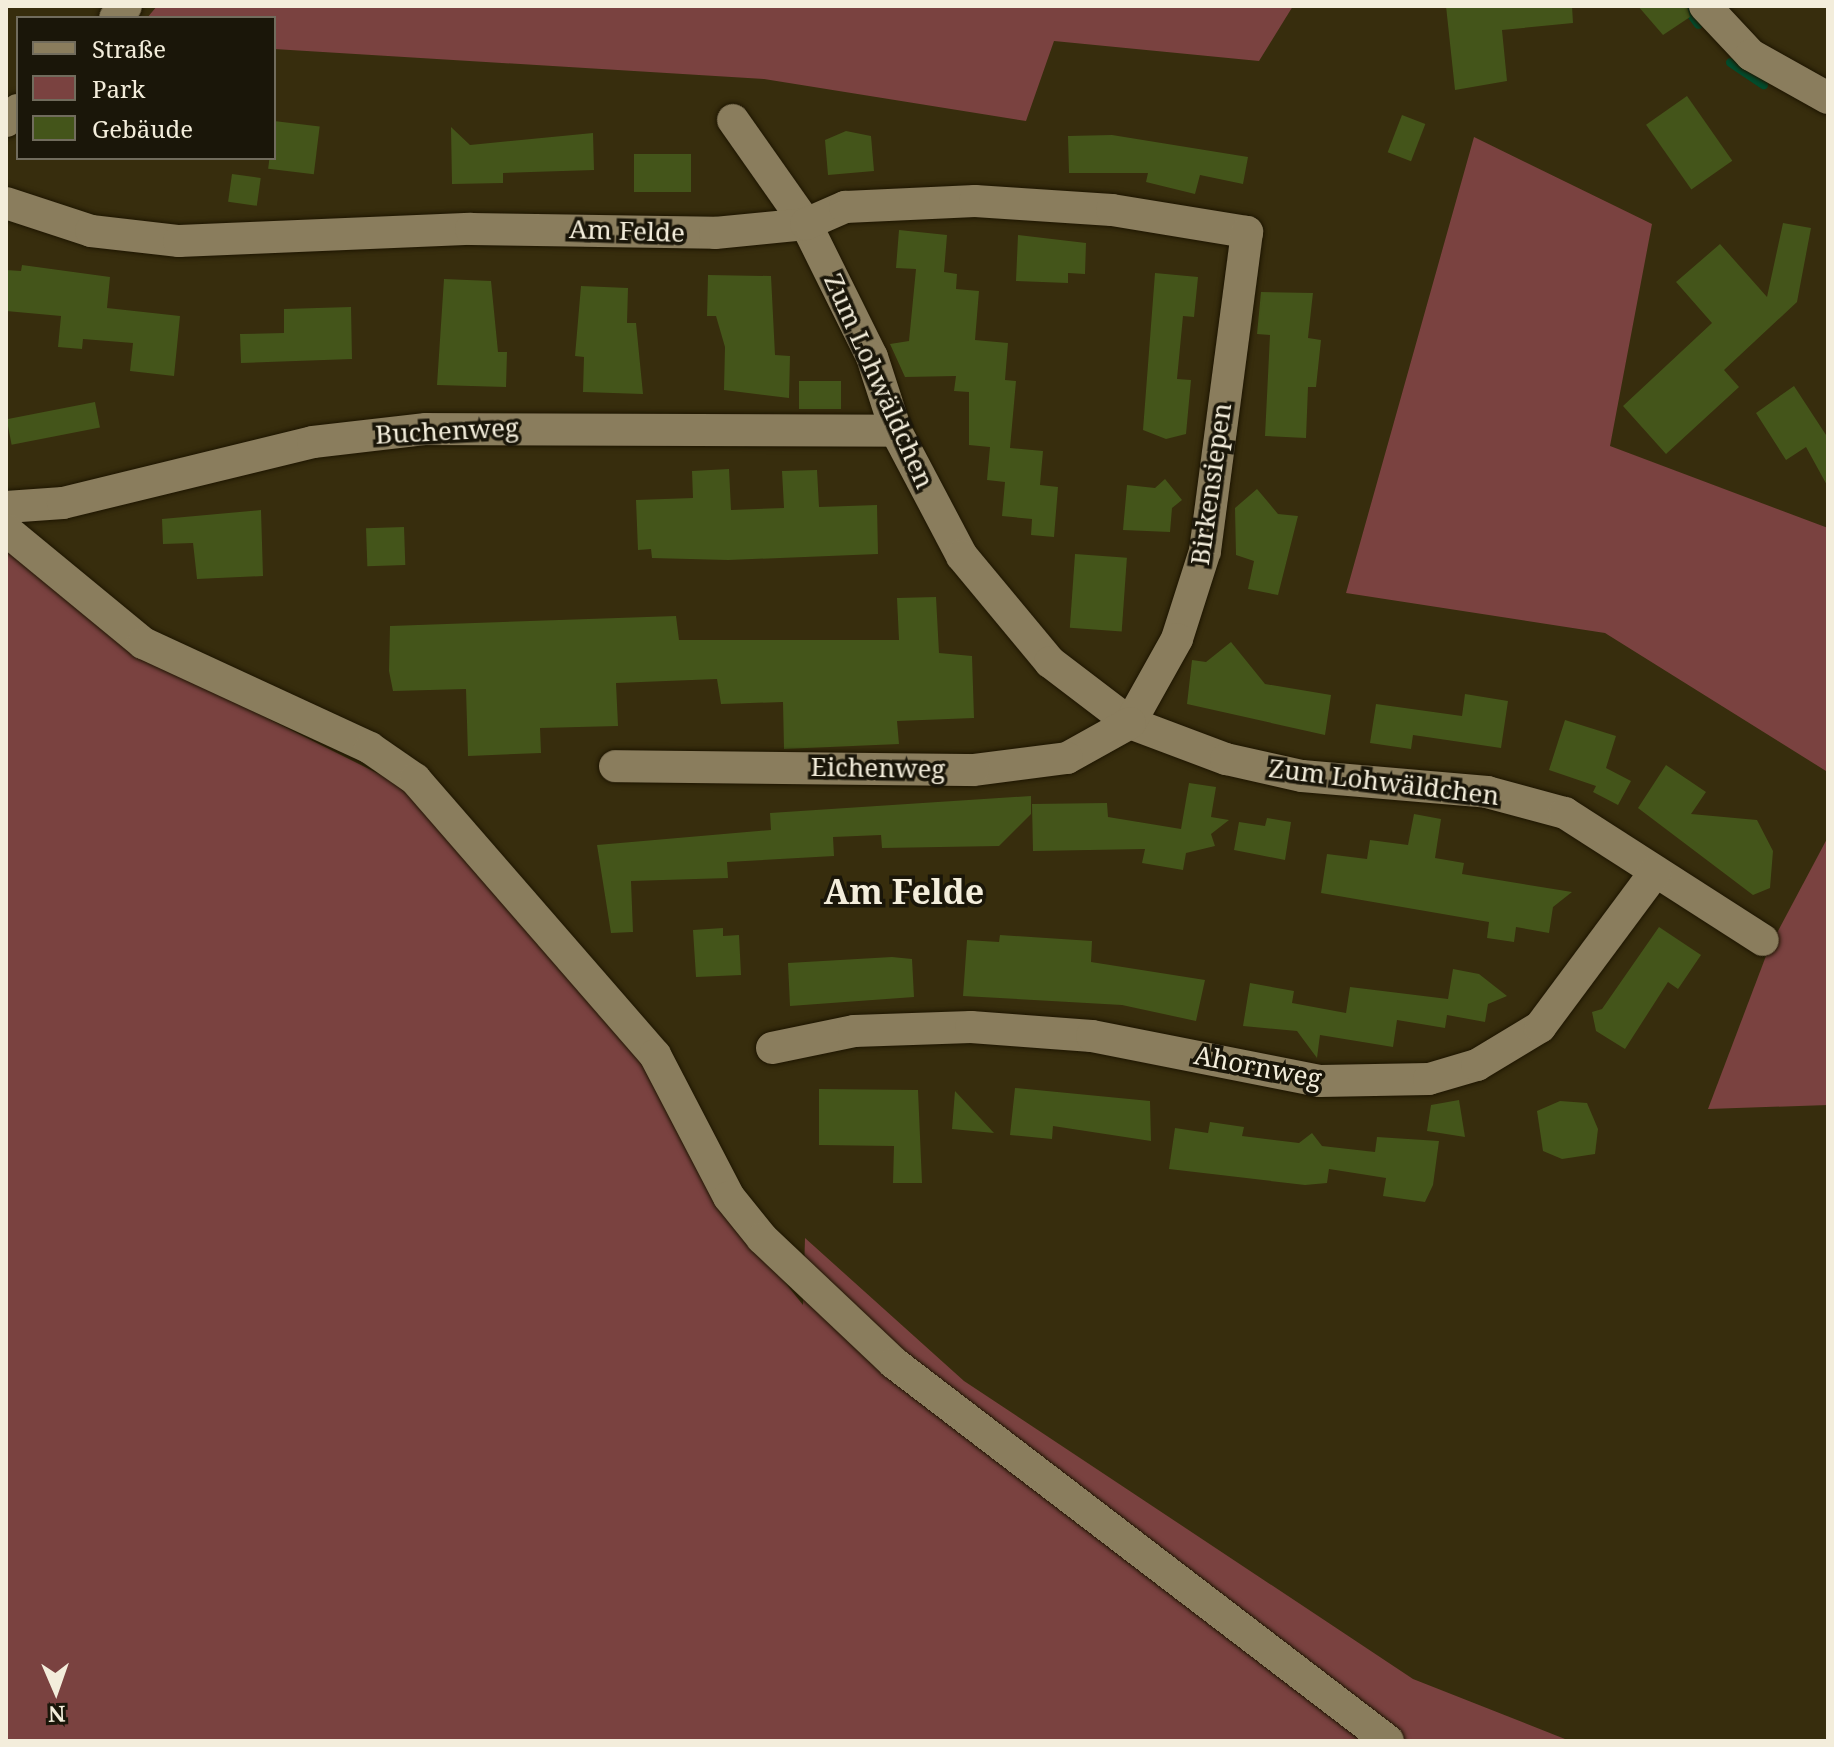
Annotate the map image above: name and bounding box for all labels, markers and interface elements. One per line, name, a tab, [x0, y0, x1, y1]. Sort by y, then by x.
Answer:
legend	[16, 16, 276, 160]
text: Straße	[92, 32, 166, 65]
text: Park	[92, 72, 145, 105]
text: Gebäude	[92, 112, 193, 145]
street label: Am Felde	[569, 213, 685, 249]
street label: Zum Lohwäldchen	[818, 269, 940, 493]
street label: Birkensiepen	[1184, 401, 1238, 567]
street label: Buchenweg	[374, 412, 520, 450]
street label: Eichenweg	[810, 751, 946, 785]
street label: Zum Lohwäldchen	[1267, 752, 1501, 812]
district label: Am Felde	[824, 872, 984, 912]
street label: Ahornweg	[1192, 1039, 1324, 1095]
north arrow	[16, 1651, 96, 1731]
text: N	[48, 1700, 66, 1730]

